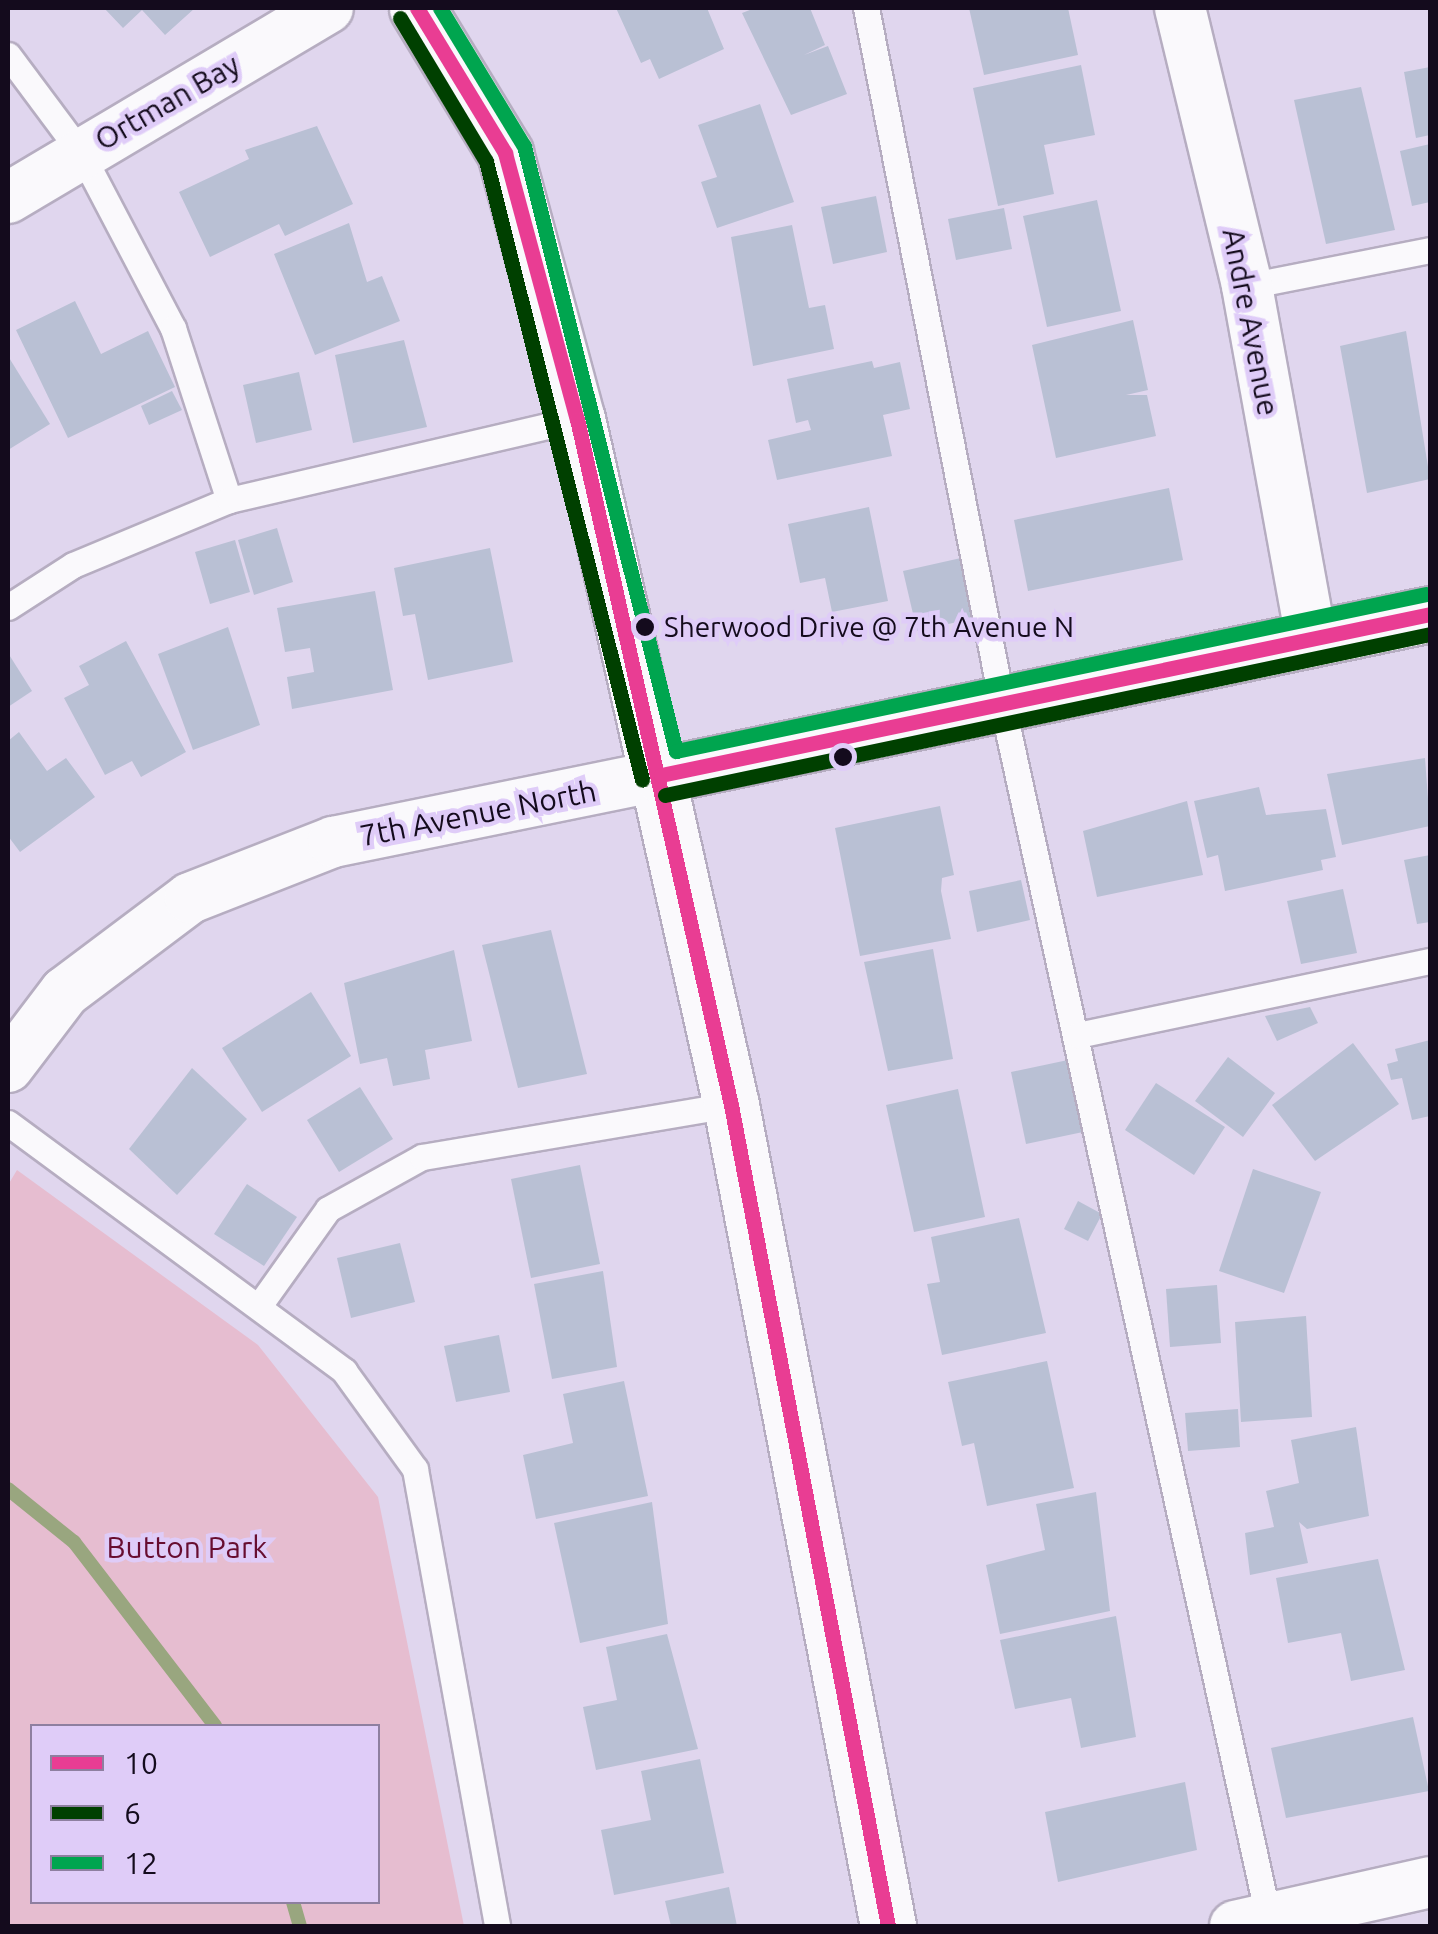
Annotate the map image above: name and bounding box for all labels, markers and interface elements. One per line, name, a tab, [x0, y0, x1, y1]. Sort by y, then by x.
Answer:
street label: Ortman Bay	[88, 46, 246, 158]
street label: Andre Avenue	[1215, 225, 1287, 419]
place label: Sherwood Drive @ 7th Avenue N	[664, 610, 1074, 644]
marker: Sherwood Drive @ 7th Avenue N	[635, 617, 655, 637]
unlabelled marker	[833, 747, 853, 767]
street label: 7th Avenue North	[357, 772, 599, 854]
park label: Button Park	[107, 1529, 267, 1565]
legend	[30, 1724, 380, 1904]
text: 10	[124, 1746, 158, 1780]
text: 6	[124, 1796, 141, 1830]
text: 12	[124, 1846, 158, 1880]

